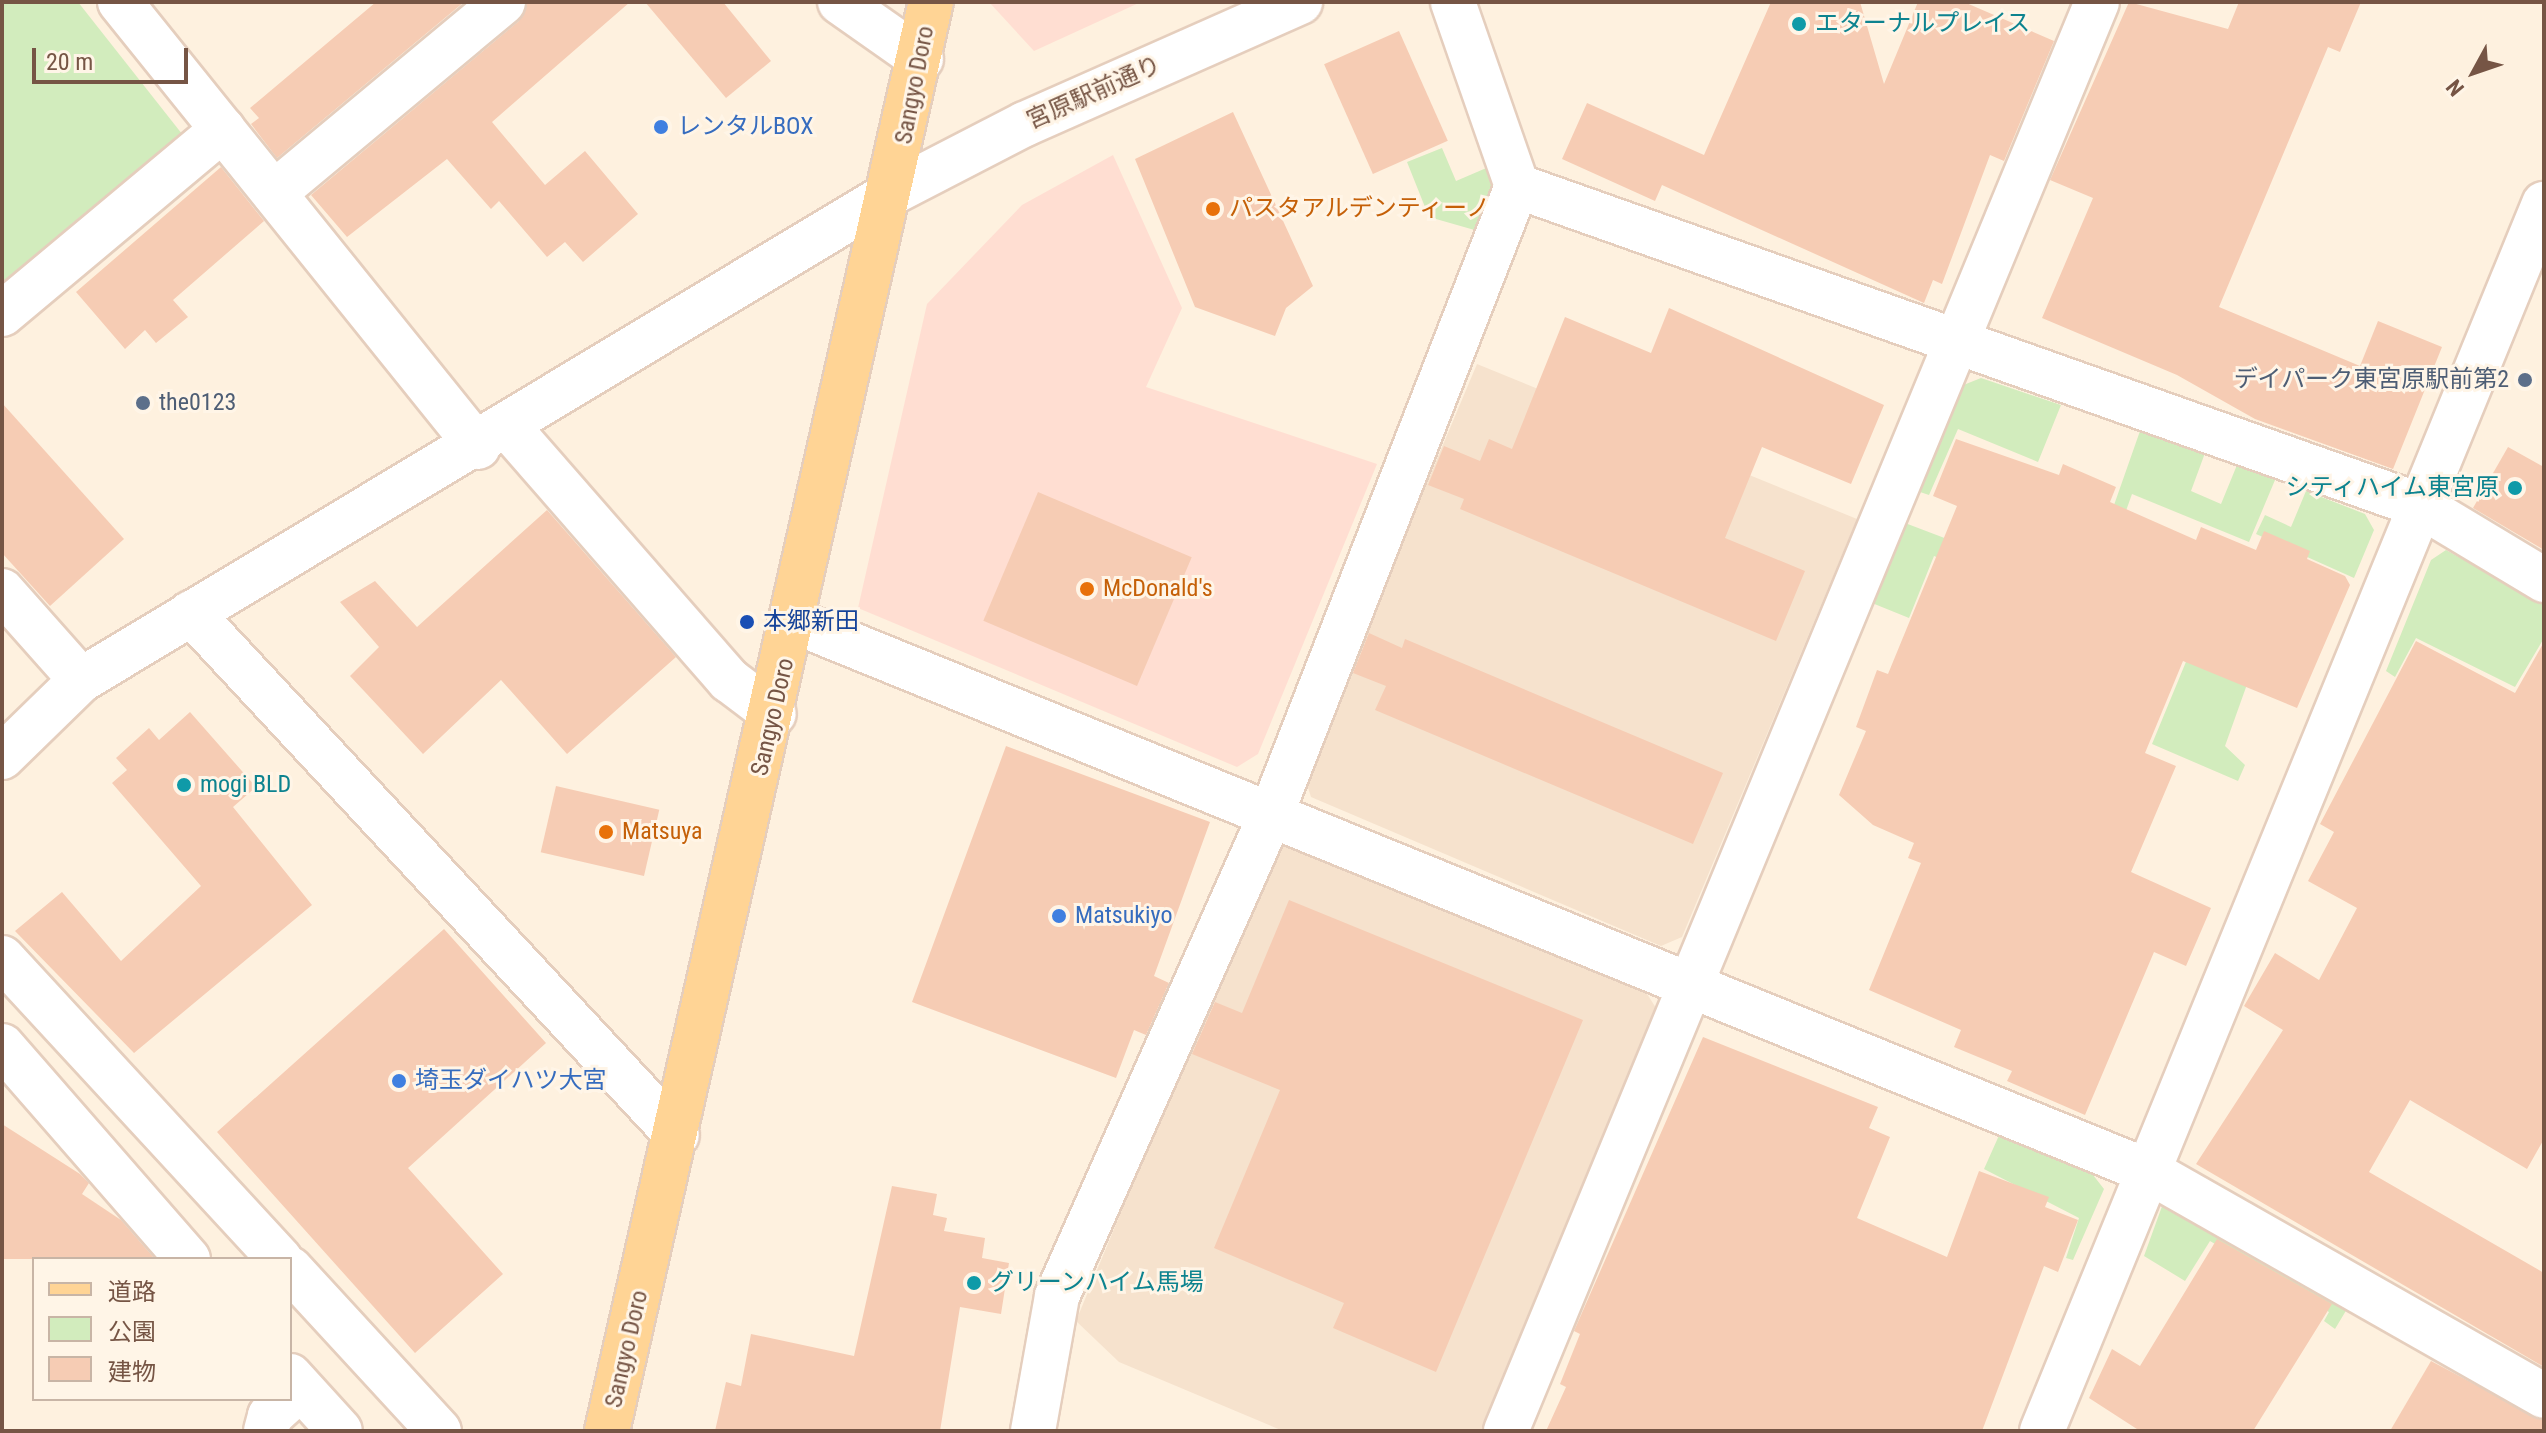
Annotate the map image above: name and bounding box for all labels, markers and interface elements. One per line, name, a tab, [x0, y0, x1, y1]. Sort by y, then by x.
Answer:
place label: エターナルプレイス	[1815, 10, 2031, 38]
marker: エターナルプレイス	[1790, 15, 1808, 33]
street label: Sangyo Doro	[889, 24, 941, 146]
scale bar	[36, 32, 192, 82]
north arrow	[2434, 32, 2514, 112]
text: 20 m	[46, 48, 93, 76]
street label: 宮原駅前通り	[1022, 51, 1166, 135]
text: N	[2441, 75, 2469, 101]
place label: レンタルBOX	[677, 113, 813, 141]
marker: レンタルBOX	[652, 118, 670, 136]
place label: パスタアルデンティーノ	[1229, 195, 1493, 223]
marker: パスタアルデンティーノ	[1204, 200, 1222, 218]
place label: デイパーク東宮原駅前第2	[2233, 366, 2509, 394]
marker: デイパーク東宮原駅前第2	[2516, 371, 2534, 389]
place label: the0123	[159, 389, 236, 417]
marker: the0123	[134, 394, 152, 412]
place label: シティハイム東宮原	[2283, 474, 2499, 502]
marker: シティハイム東宮原	[2506, 479, 2524, 497]
place label: McDonald's	[1103, 575, 1213, 603]
marker: McDonald's	[1078, 580, 1096, 598]
place label: 本郷新田	[763, 608, 859, 636]
marker: 本郷新田	[738, 613, 756, 631]
street label: Sangyo Doro	[746, 655, 800, 779]
place label: mogi BLD	[200, 771, 291, 799]
marker: mogi BLD	[175, 776, 193, 794]
place label: Matsuya	[622, 818, 703, 846]
marker: Matsuya	[597, 823, 615, 841]
place label: Matsukiyo	[1075, 902, 1172, 930]
marker: Matsukiyo	[1050, 907, 1068, 925]
place label: 埼玉ダイハツ大宮	[415, 1067, 607, 1095]
marker: 埼玉ダイハツ大宮	[390, 1072, 408, 1090]
legend	[32, 1257, 292, 1401]
place label: グリーンハイム馬場	[990, 1269, 1206, 1297]
marker: グリーンハイム馬場	[965, 1274, 983, 1292]
text: 道路	[108, 1278, 156, 1306]
street label: Sangyo Doro	[600, 1287, 654, 1411]
text: 公園	[108, 1318, 156, 1346]
text: 建物	[108, 1358, 156, 1386]

